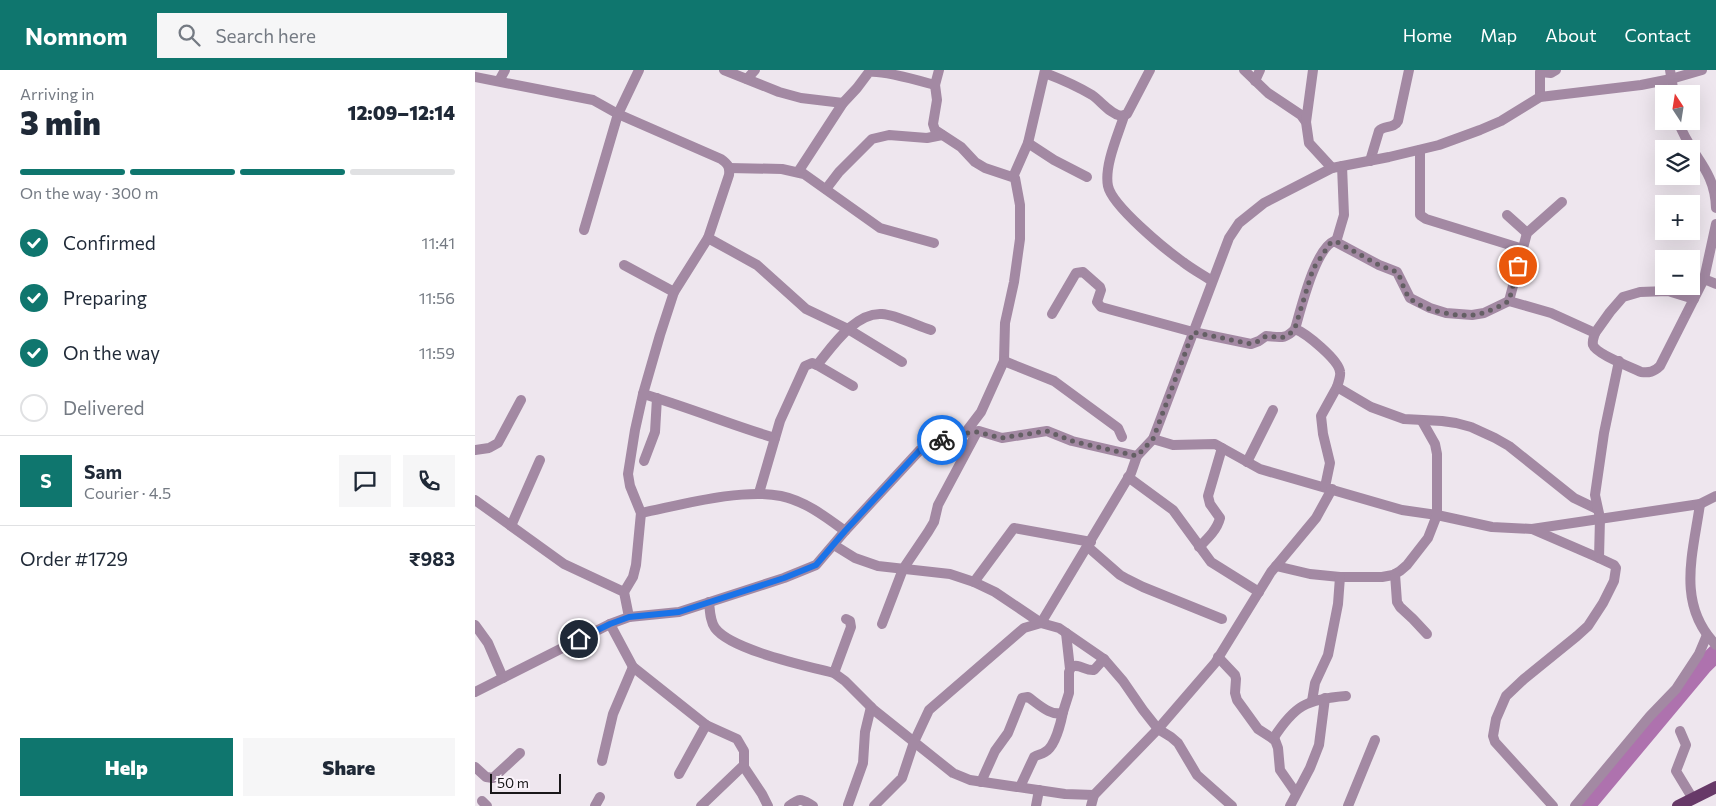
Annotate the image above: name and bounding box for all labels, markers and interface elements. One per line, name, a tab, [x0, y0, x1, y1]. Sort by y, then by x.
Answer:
search box	[157, 13, 507, 58]
text: Nomnom	[25, 21, 127, 50]
icon: search	[175, 21, 203, 49]
text: Search here	[215, 24, 316, 47]
text: Home	[1403, 24, 1452, 46]
text: Map	[1480, 24, 1517, 46]
text: About	[1545, 24, 1597, 46]
text: Contact	[1625, 24, 1691, 46]
text: Arriving in	[20, 84, 94, 103]
north arrow	[1655, 85, 1700, 130]
map controls	[1655, 85, 1700, 295]
text: 12:09–12:14	[348, 101, 455, 124]
text: 3 min	[20, 102, 101, 142]
button: layers	[1655, 140, 1700, 185]
text: On the way · 300 m	[20, 183, 159, 202]
button: +	[1655, 195, 1700, 240]
icon: check	[20, 229, 48, 257]
text: Confirmed	[63, 231, 156, 254]
text: 11:41	[422, 233, 455, 252]
pin	[1497, 245, 1539, 287]
button: −	[1655, 250, 1700, 295]
icon: bag	[1504, 252, 1532, 280]
icon: check	[20, 284, 48, 312]
text: Preparing	[63, 286, 147, 309]
text: 11:56	[419, 288, 455, 307]
icon: check	[20, 339, 48, 367]
text: On the way	[63, 341, 160, 364]
text: 11:59	[419, 343, 455, 362]
text: Delivered	[63, 396, 144, 419]
courier	[917, 415, 967, 465]
icon: bike	[928, 426, 956, 454]
button: chat	[339, 455, 391, 507]
button: phone	[403, 455, 455, 507]
text: Sam	[84, 460, 122, 483]
text: S	[40, 469, 52, 492]
text: Courier · 4.5	[84, 483, 171, 502]
text: Order #1729	[20, 547, 128, 570]
text: ₹983	[409, 547, 455, 570]
pin	[558, 618, 600, 660]
icon: home	[565, 625, 593, 653]
button: Help	[20, 738, 233, 796]
button: Share	[243, 738, 455, 796]
scale bar	[490, 771, 561, 794]
text: 50 m	[497, 774, 529, 791]

